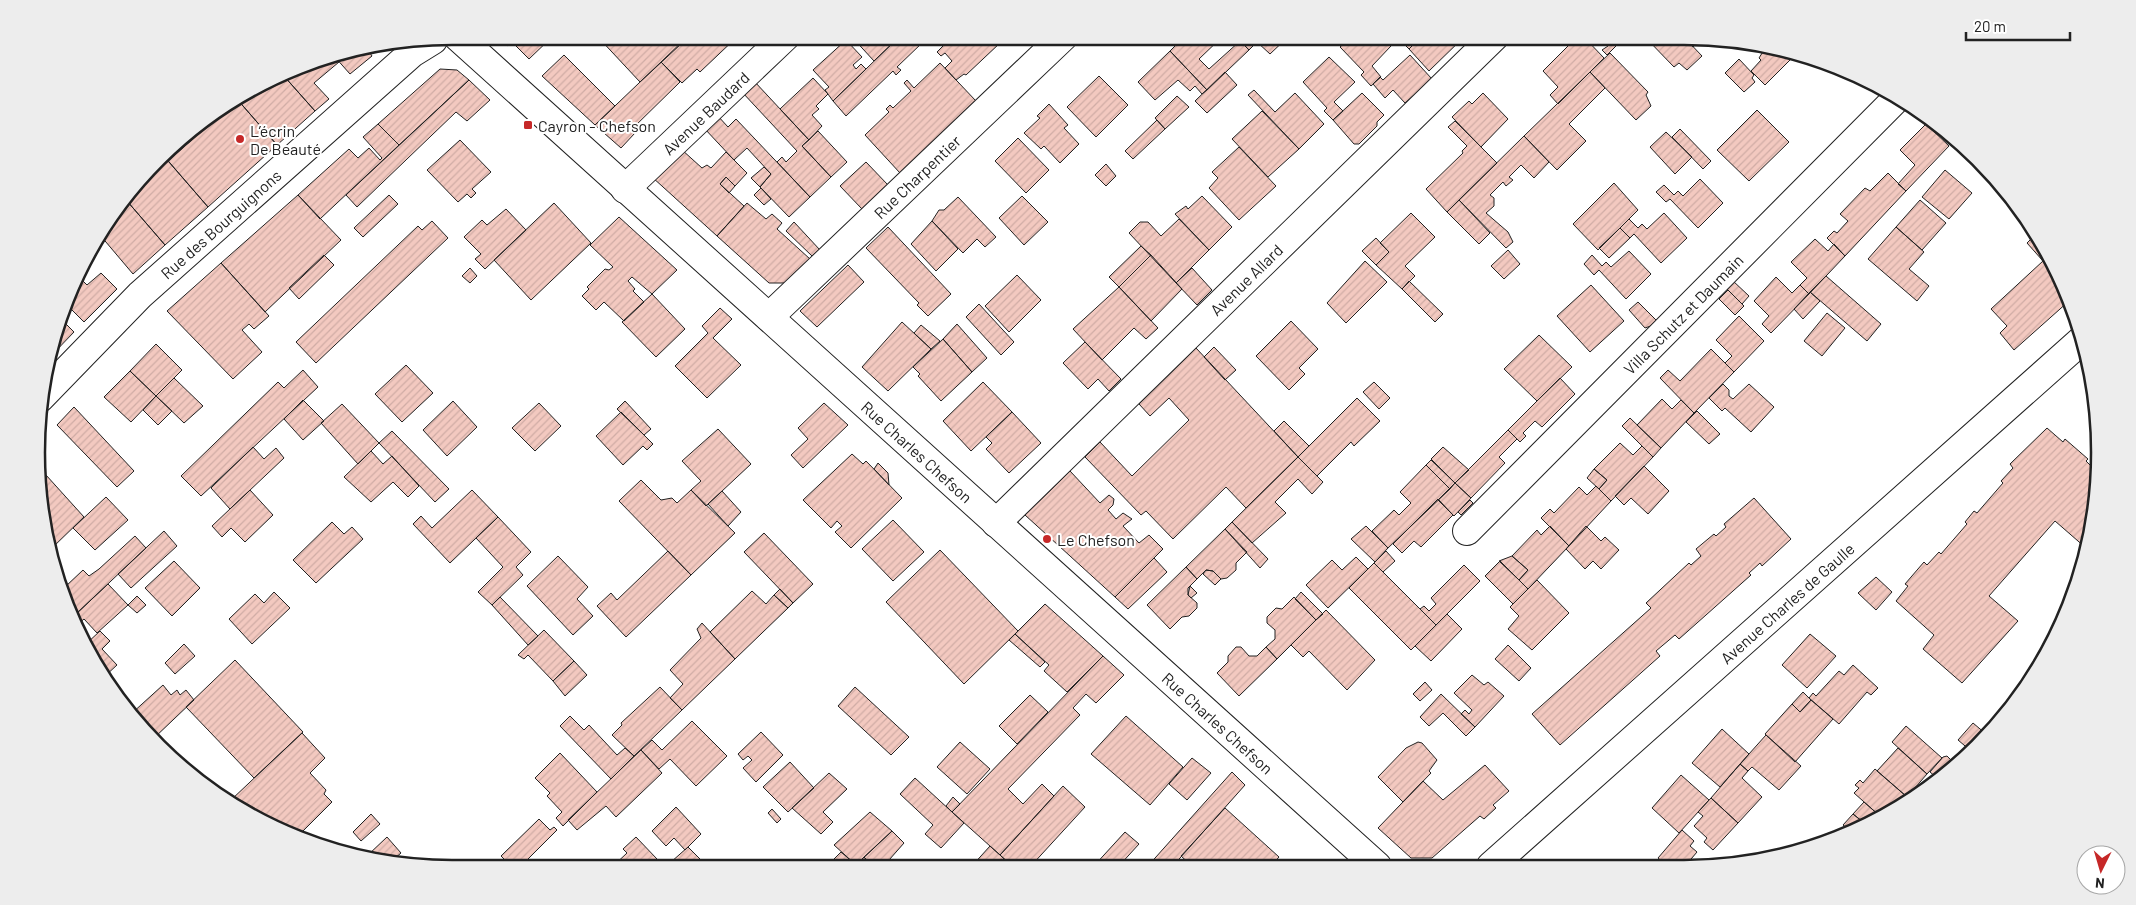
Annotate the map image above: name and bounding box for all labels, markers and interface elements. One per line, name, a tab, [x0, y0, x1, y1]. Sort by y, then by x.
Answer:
scale bar	[1966, 10, 2070, 42]
text: 20 m	[1974, 17, 2006, 35]
street label: Avenue Baudard	[658, 67, 753, 158]
place label: Cayron - Chefson	[538, 116, 656, 135]
marker: Cayron - Chefson	[522, 119, 534, 131]
place label: L’écrin De Beauté	[250, 121, 321, 158]
street label: Rue Charpentier	[869, 130, 964, 222]
marker: L’écrin De Beauté	[234, 133, 246, 145]
street label: Rue des Bourguignons	[156, 165, 284, 282]
street label: Avenue Allard	[1206, 240, 1286, 319]
street label: Villa Schutz et Daumain	[1619, 250, 1746, 378]
street label: Rue Charles Chefson	[858, 396, 977, 506]
place label: Le Chefson	[1057, 530, 1135, 549]
marker: Le Chefson	[1041, 533, 1053, 545]
street label: Avenue Charles de Gaulle	[1716, 538, 1857, 667]
street label: Rue Charles Chefson	[1159, 668, 1277, 777]
north arrow	[2076, 845, 2126, 895]
text: N	[2094, 875, 2105, 892]

